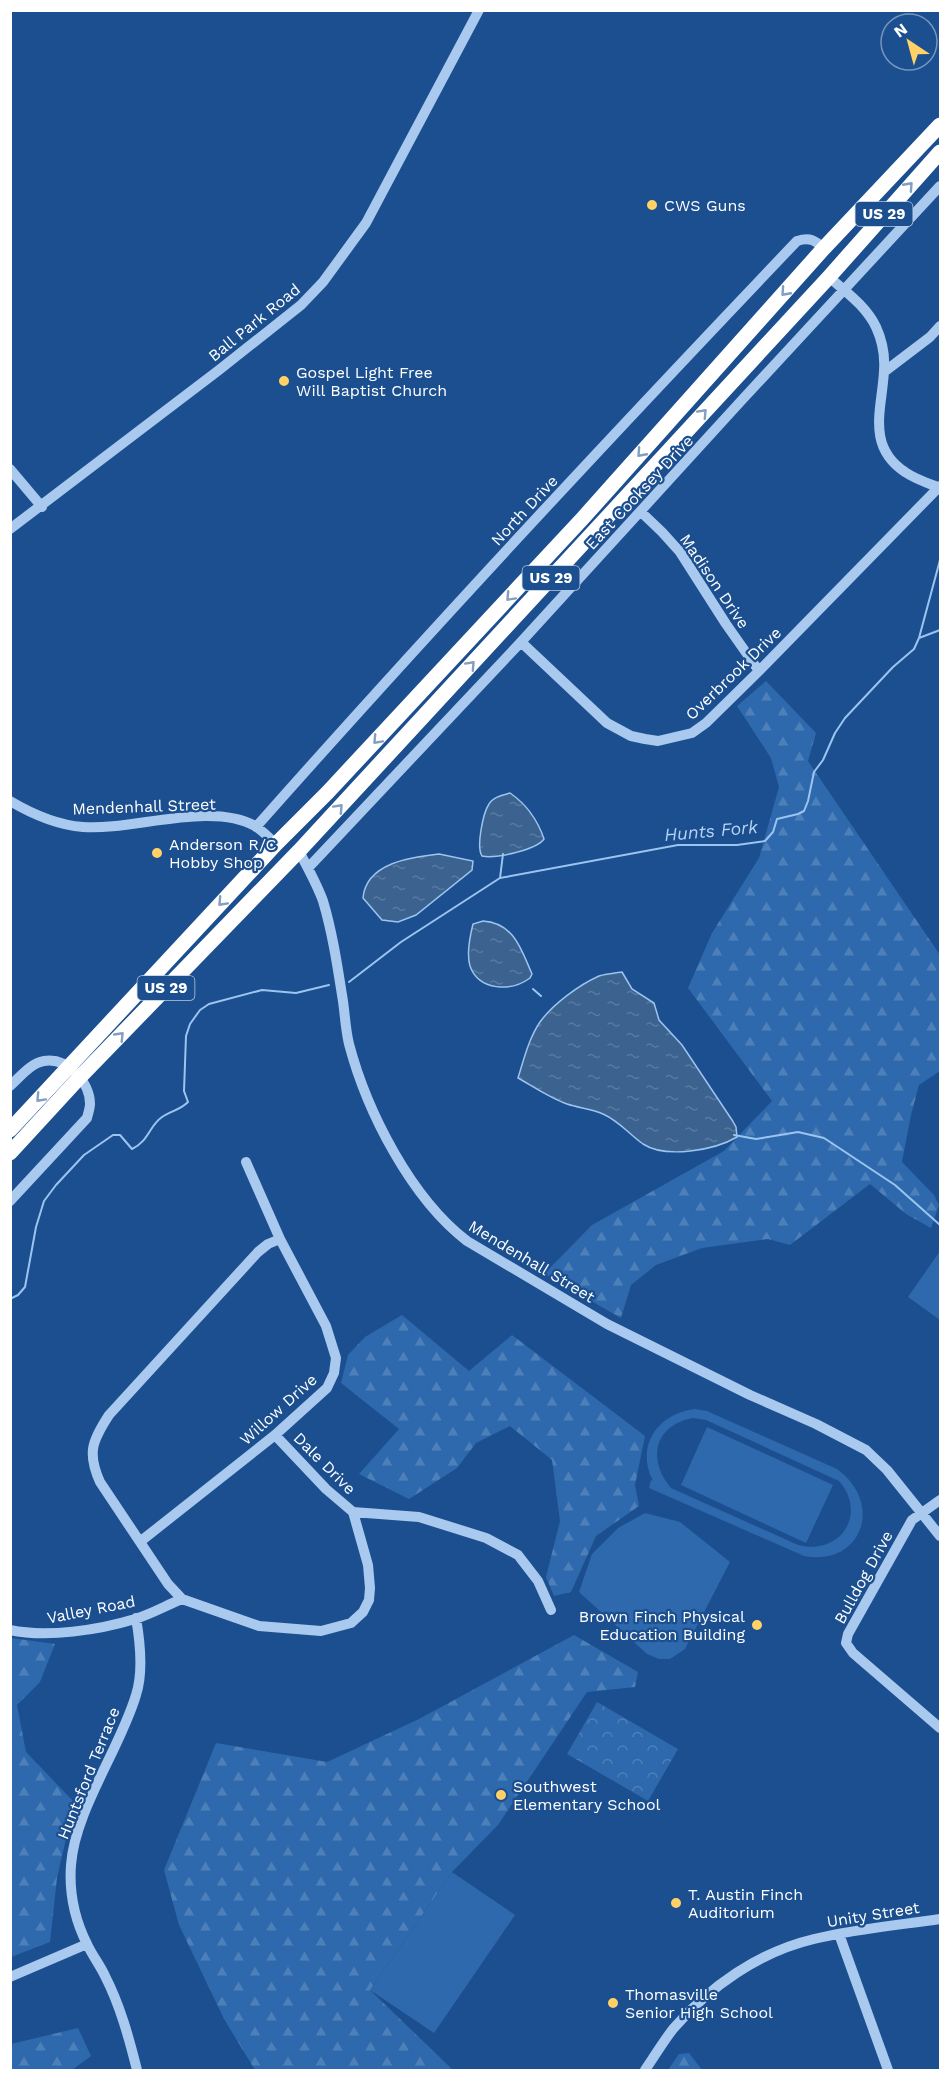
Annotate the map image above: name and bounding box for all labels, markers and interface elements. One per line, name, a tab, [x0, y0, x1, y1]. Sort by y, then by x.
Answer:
north arrow	[879, 12, 939, 72]
text: N	[890, 19, 911, 41]
one-way arrow	[902, 182, 913, 192]
place label: CWS Guns	[664, 196, 746, 215]
marker: CWS Guns	[645, 198, 659, 212]
road number: US 29	[856, 202, 912, 226]
street label: Ball Park Road	[205, 280, 304, 365]
one-way arrow	[781, 285, 792, 296]
place label: Gospel Light Free Will Baptist Church	[296, 363, 447, 400]
marker: Gospel Light Free Will Baptist Church	[277, 374, 291, 388]
one-way arrow	[696, 409, 707, 420]
street label: East Cooksey Drive	[582, 431, 697, 553]
one-way arrow	[637, 446, 648, 457]
street label: North Drive	[487, 471, 562, 549]
street label: Madison Drive	[676, 530, 753, 632]
road number: US 29	[522, 566, 580, 590]
one-way arrow	[506, 590, 517, 601]
street label: Overbrook Drive	[682, 623, 785, 724]
one-way arrow	[464, 661, 475, 671]
one-way arrow	[373, 733, 384, 743]
street label: Mendenhall Street	[72, 794, 216, 819]
one-way arrow	[332, 804, 343, 815]
water label: Hunts Fork	[663, 816, 760, 845]
place label: Anderson R/C Hobby Shop	[169, 835, 277, 872]
marker: Anderson R/C Hobby Shop	[150, 846, 164, 860]
one-way arrow	[218, 895, 229, 906]
road number: US 29	[138, 976, 195, 1000]
one-way arrow	[113, 1032, 124, 1042]
one-way arrow	[36, 1091, 47, 1102]
street label: Mendenhall Street	[465, 1216, 598, 1307]
street label: Willow Drive	[236, 1370, 321, 1449]
street label: Dale Drive	[290, 1428, 360, 1498]
street label: Bulldog Drive	[830, 1527, 897, 1627]
street label: Valley Road	[45, 1592, 137, 1627]
place label: Brown Finch Physical Education Building	[579, 1607, 745, 1644]
marker: Brown Finch Physical Education Building	[750, 1618, 764, 1632]
street label: Huntsford Terrace	[53, 1704, 124, 1842]
place label: Southwest Elementary School	[513, 1777, 661, 1814]
marker: Southwest Elementary School	[494, 1788, 508, 1802]
place label: T. Austin Finch Auditorium	[688, 1885, 803, 1922]
marker: T. Austin Finch Auditorium	[669, 1896, 683, 1910]
street label: Unity Street	[825, 1898, 921, 1931]
place label: Thomasville Senior High School	[625, 1985, 773, 2022]
marker: Thomasville Senior High School	[606, 1996, 620, 2010]

